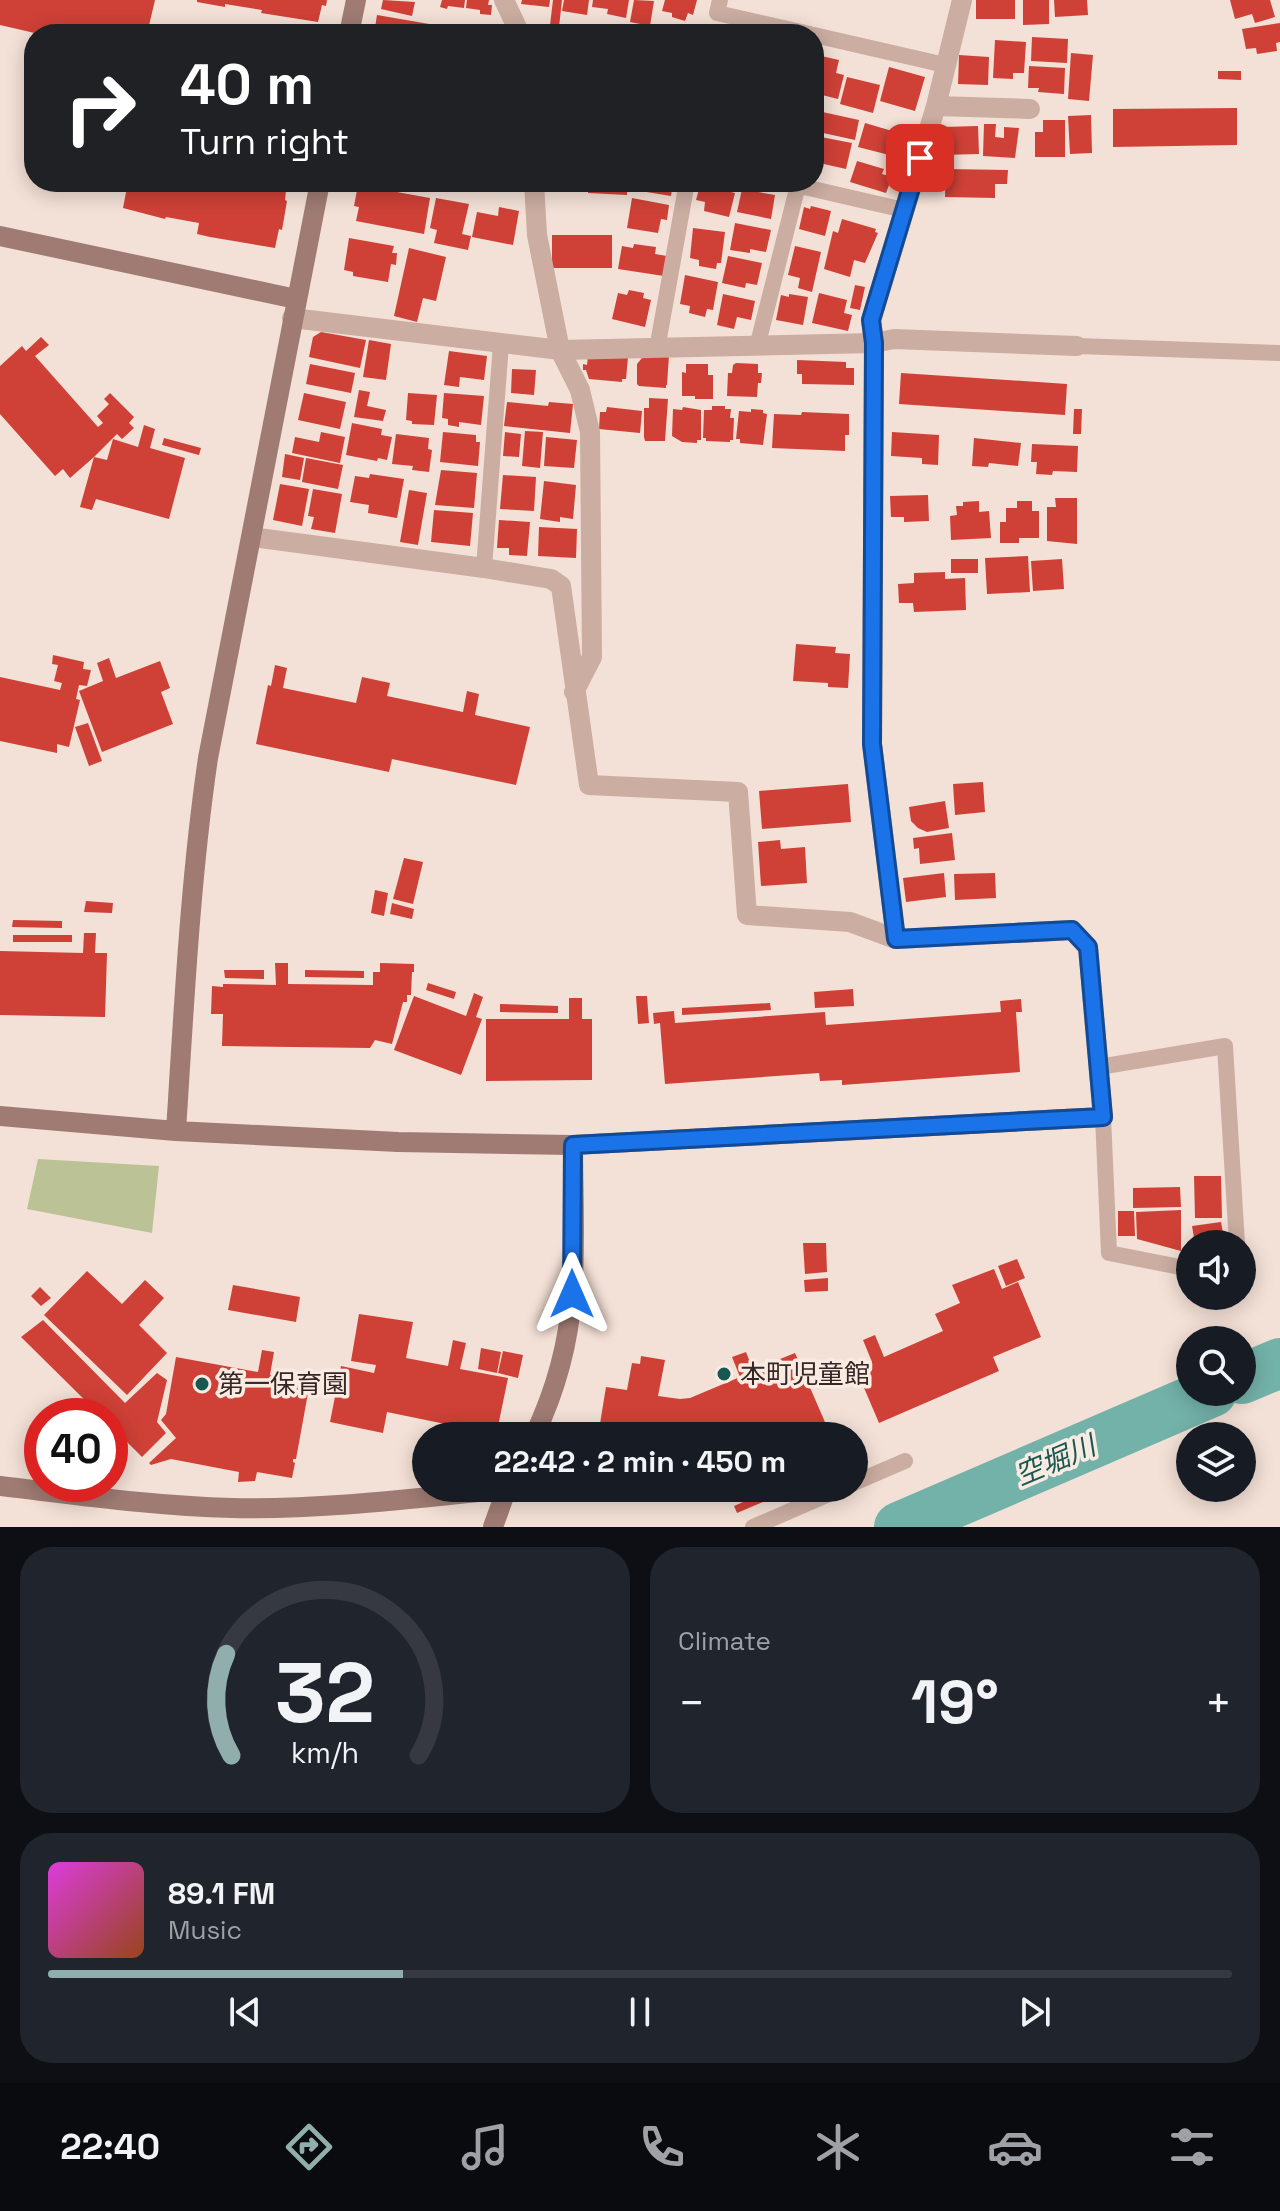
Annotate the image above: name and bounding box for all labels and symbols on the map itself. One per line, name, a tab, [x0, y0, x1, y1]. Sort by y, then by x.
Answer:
pin	[886, 124, 954, 192]
position arrow	[530, 1252, 614, 1336]
place label: 本町児童館	[740, 1357, 870, 1391]
marker: 本町児童館	[715, 1365, 733, 1383]
place label: 第一保育園	[218, 1367, 348, 1401]
marker: 第一保育園	[193, 1375, 211, 1393]
speed limit sign: 40	[24, 1398, 128, 1502]
water label: 空堀川	[1009, 1426, 1103, 1493]

